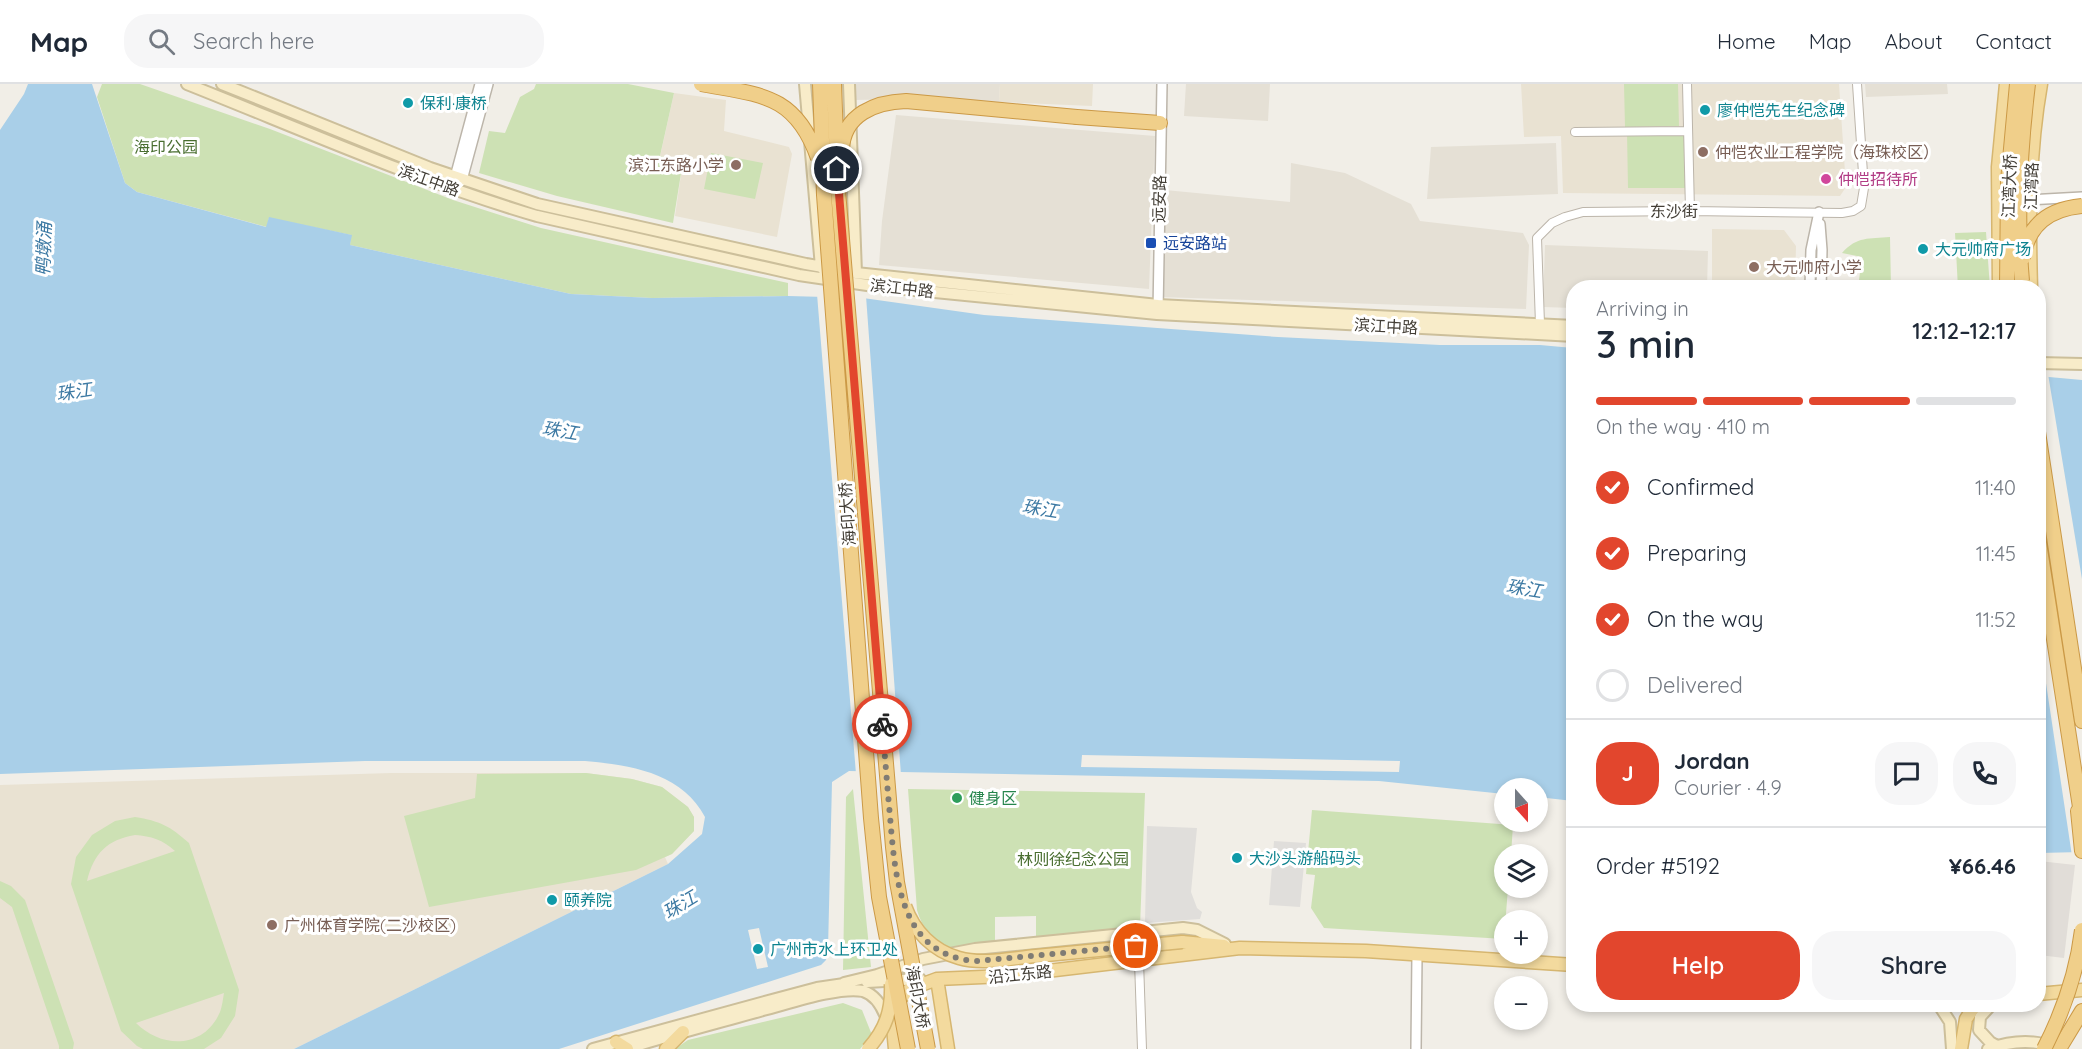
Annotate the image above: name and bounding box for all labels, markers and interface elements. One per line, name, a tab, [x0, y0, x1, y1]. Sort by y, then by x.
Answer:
search box	[124, 14, 544, 68]
text: Map	[30, 24, 88, 59]
icon: search	[145, 25, 178, 58]
text: Search here	[193, 27, 315, 55]
text: Home	[1717, 28, 1776, 54]
text: Map	[1809, 28, 1852, 54]
text: About	[1885, 28, 1943, 54]
text: Contact	[1976, 28, 2052, 54]
place label: 保利·康桥	[420, 93, 487, 113]
marker: 保利·康桥	[401, 96, 415, 110]
place label: 廖仲恺先生纪念碑	[1717, 100, 1845, 120]
marker: 廖仲恺先生纪念碑	[1698, 103, 1712, 117]
park label: 海印公园	[134, 137, 198, 157]
place label: 仲恺农业工程学院（海珠校区）	[1715, 142, 1939, 162]
pin	[811, 143, 862, 194]
marker: 仲恺农业工程学院（海珠校区）	[1696, 145, 1710, 159]
icon: home	[820, 152, 853, 185]
street label: 江湾大桥	[1998, 154, 2020, 218]
place label: 滨江东路小学	[628, 155, 724, 175]
marker: 滨江东路小学	[729, 158, 743, 172]
street label: 滨江中路	[396, 160, 462, 200]
street label: 江湾路	[2020, 162, 2042, 210]
place label: 仲恺招待所	[1838, 169, 1918, 189]
marker: 仲恺招待所	[1819, 172, 1833, 186]
street label: 远安路	[1149, 175, 1169, 223]
street label: 东沙街	[1650, 201, 1698, 221]
water label: 鸭墩涌	[31, 220, 56, 276]
place label: 远安路站	[1163, 233, 1227, 253]
marker: 远安路站	[1144, 236, 1158, 250]
place label: 大元帅府广场	[1935, 239, 2031, 259]
marker: 大元帅府广场	[1916, 242, 1930, 256]
place label: 大元帅府小学	[1766, 257, 1862, 277]
marker: 大元帅府小学	[1747, 260, 1761, 274]
street label: 滨江中路	[869, 275, 935, 301]
text: Arriving in	[1596, 296, 1689, 321]
street label: 滨江中路	[1354, 314, 1418, 338]
text: 12:12–12:17	[1912, 317, 2016, 345]
text: 3 min	[1596, 319, 1695, 368]
water label: 珠江	[55, 377, 95, 405]
text: On the way · 410 m	[1596, 414, 1770, 439]
water label: 珠江	[541, 416, 582, 445]
icon: check	[1596, 471, 1629, 504]
text: Confirmed	[1647, 473, 1754, 501]
text: 11:40	[1975, 475, 2016, 500]
street label: 海印大桥	[835, 481, 859, 547]
water label: 珠江	[1021, 494, 1062, 523]
icon: check	[1596, 537, 1629, 570]
text: Preparing	[1647, 539, 1747, 567]
text: 11:45	[1976, 541, 2016, 566]
water label: 珠江	[1505, 574, 1546, 603]
icon: check	[1596, 603, 1629, 636]
text: On the way	[1647, 605, 1763, 633]
text: 11:52	[1975, 607, 2016, 632]
text: Delivered	[1647, 671, 1743, 699]
courier	[852, 694, 912, 754]
icon: bike	[866, 708, 899, 741]
button: chat	[1875, 742, 1938, 805]
button: phone	[1953, 742, 2016, 805]
text: Jordan	[1674, 747, 1750, 775]
text: J	[1621, 759, 1634, 787]
text: Courier · 4.9	[1674, 775, 1782, 800]
north arrow	[1494, 778, 1548, 832]
map controls	[1494, 778, 1548, 1030]
place label: 健身区	[969, 788, 1017, 808]
marker: 健身区	[950, 791, 964, 805]
button: layers	[1494, 844, 1548, 898]
place label: 大沙头游船码头	[1249, 848, 1361, 868]
park label: 林则徐纪念公园	[1017, 849, 1129, 869]
marker: 大沙头游船码头	[1230, 851, 1244, 865]
text: Order #5192	[1596, 852, 1720, 880]
text: ¥66.46	[1949, 852, 2016, 880]
water label: 珠江	[658, 884, 703, 924]
place label: 颐养院	[564, 890, 612, 910]
marker: 颐养院	[545, 893, 559, 907]
button: +	[1494, 910, 1548, 964]
place label: 广州体育学院(二沙校区)	[284, 915, 456, 935]
marker: 广州体育学院(二沙校区)	[265, 918, 279, 932]
pin	[1110, 920, 1161, 971]
icon: bag	[1119, 929, 1152, 962]
button: Help	[1596, 931, 1800, 1000]
button: Share	[1812, 931, 2016, 1000]
place label: 广州市水上环卫处	[770, 939, 898, 959]
marker: 广州市水上环卫处	[751, 942, 765, 956]
street label: 沿江东路	[987, 961, 1053, 987]
street label: 海印大桥	[902, 964, 934, 1030]
button: −	[1494, 976, 1548, 1030]

